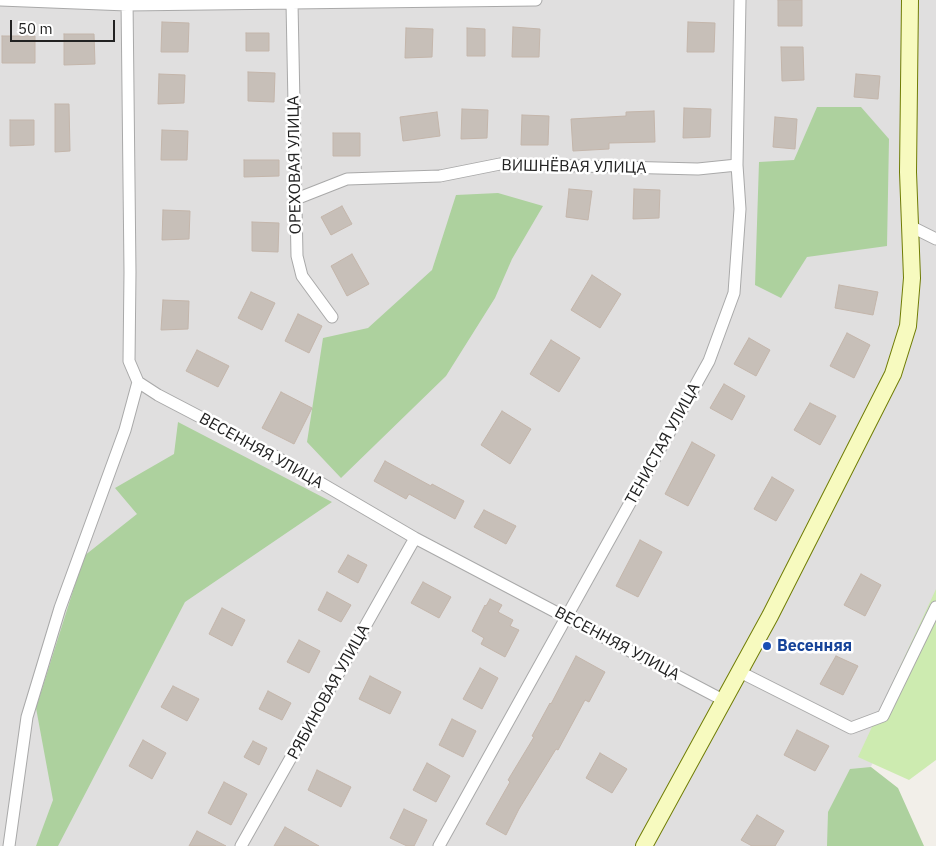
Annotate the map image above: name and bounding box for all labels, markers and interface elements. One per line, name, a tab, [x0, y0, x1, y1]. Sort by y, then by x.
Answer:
scale bar	[12, 10, 118, 42]
text: 50 m	[18, 19, 53, 38]
street label: ОРЕХОВАЯ УЛИЦА	[284, 95, 306, 235]
street label: ВИШНЁВАЯ УЛИЦА	[501, 156, 647, 178]
street label: ТЕНИСТАЯ УЛИЦА	[622, 380, 704, 508]
street label: ВЕСЕННЯЯ УЛИЦА	[196, 409, 326, 493]
street label: ВЕСЕННЯЯ УЛИЦА	[551, 603, 683, 685]
street label: РЯБИНОВАЯ УЛИЦА	[284, 621, 374, 763]
place label: Весенняя	[777, 636, 852, 656]
marker: Весенняя	[761, 640, 773, 652]

